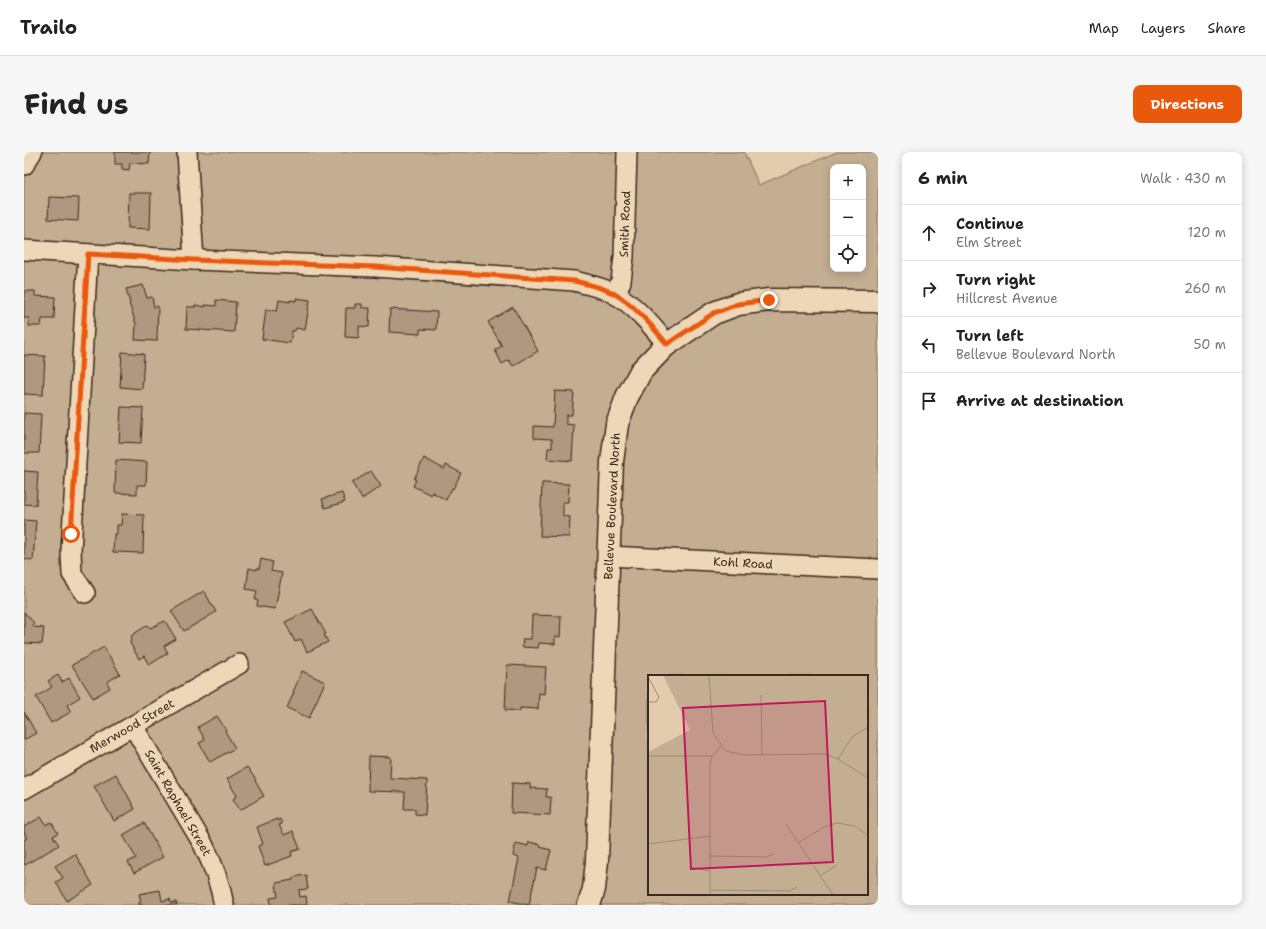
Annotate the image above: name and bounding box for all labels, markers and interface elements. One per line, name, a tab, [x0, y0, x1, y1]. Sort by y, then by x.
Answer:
text: Trailo	[20, 15, 77, 40]
text: Map	[1089, 19, 1119, 37]
text: Layers	[1141, 19, 1185, 37]
text: Share	[1207, 19, 1246, 37]
text: Find us	[24, 85, 129, 123]
button: Directions	[1133, 85, 1242, 123]
map controls	[830, 164, 866, 272]
button: +	[830, 164, 866, 200]
text: 6 min	[918, 167, 968, 189]
text: Walk · 430 m	[1140, 170, 1226, 187]
street label: Smith Road	[616, 190, 634, 258]
button: −	[830, 200, 866, 236]
text: Continue	[956, 214, 1024, 234]
icon: ahead	[918, 222, 940, 244]
text: 120 m	[1188, 224, 1226, 241]
text: Elm Street	[956, 234, 1022, 251]
button: locate	[830, 236, 866, 272]
text: Turn right	[956, 270, 1036, 290]
icon: right	[918, 278, 940, 300]
text: 260 m	[1184, 280, 1226, 297]
text: Hillcrest Avenue	[956, 290, 1058, 307]
route end	[760, 291, 778, 309]
text: Turn left	[956, 326, 1024, 346]
icon: left	[918, 334, 940, 356]
text: 50 m	[1193, 336, 1226, 353]
text: Bellevue Boulevard North	[956, 346, 1116, 363]
icon: arrive	[918, 390, 940, 412]
text: Arrive at destination	[956, 391, 1124, 411]
street label: Bellevue Boulevard North	[600, 432, 624, 580]
route start	[62, 525, 80, 543]
street label: Kohl Road	[713, 553, 774, 573]
inset map	[648, 675, 868, 895]
street label: Merwood Street	[87, 695, 177, 757]
street label: Saint Raphael Street	[141, 747, 215, 859]

